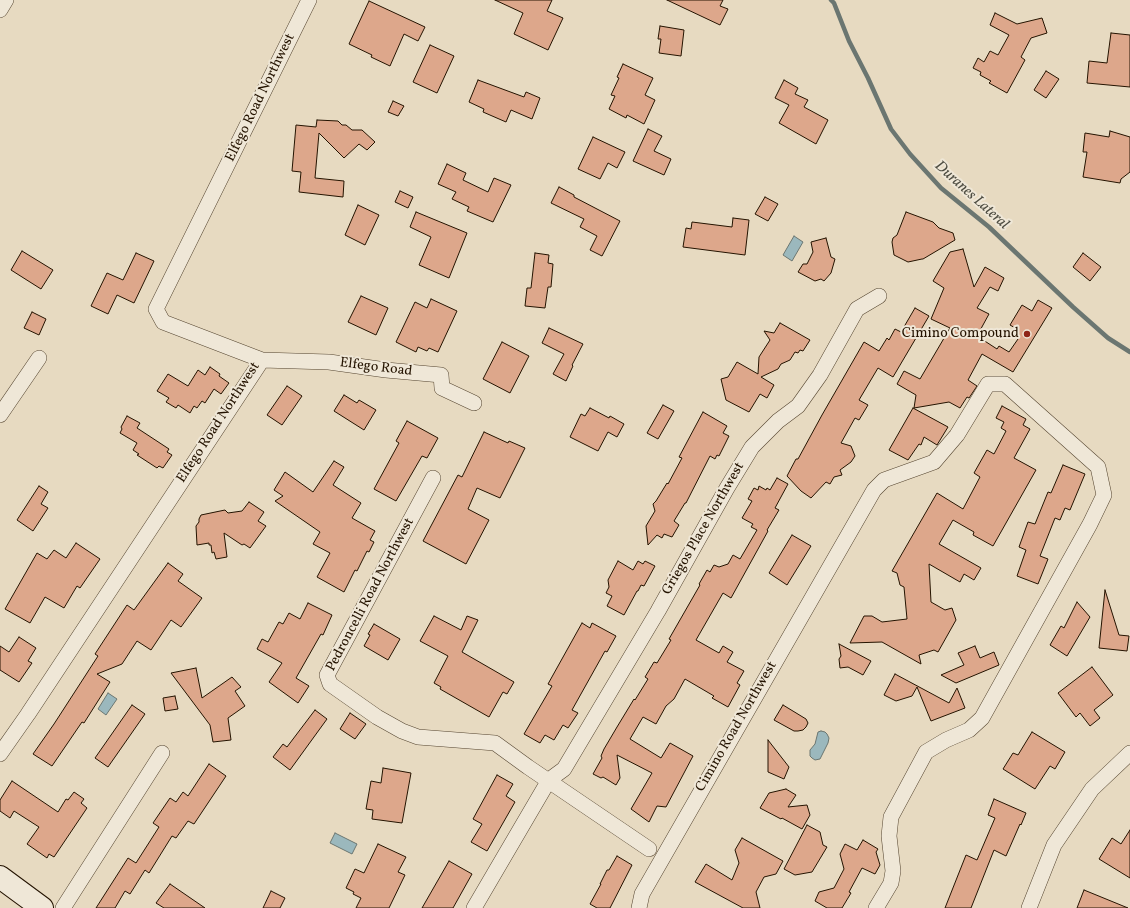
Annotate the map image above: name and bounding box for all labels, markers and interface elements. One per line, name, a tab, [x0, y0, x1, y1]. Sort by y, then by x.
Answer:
street label: Elfego Road Northwest	[223, 31, 299, 165]
water label: Duranes Lateral	[930, 158, 1012, 234]
place label: Cimino Compound	[902, 326, 1019, 342]
marker: Cimino Compound	[1022, 329, 1032, 339]
street label: Elfego Road	[339, 355, 413, 381]
street label: Elfego Road Northwest	[174, 360, 264, 486]
street label: Griegos Place Northwest	[659, 460, 749, 598]
street label: Pedroncelli Road Northwest	[323, 515, 419, 675]
street label: Cimino Road Northwest	[693, 659, 781, 795]

